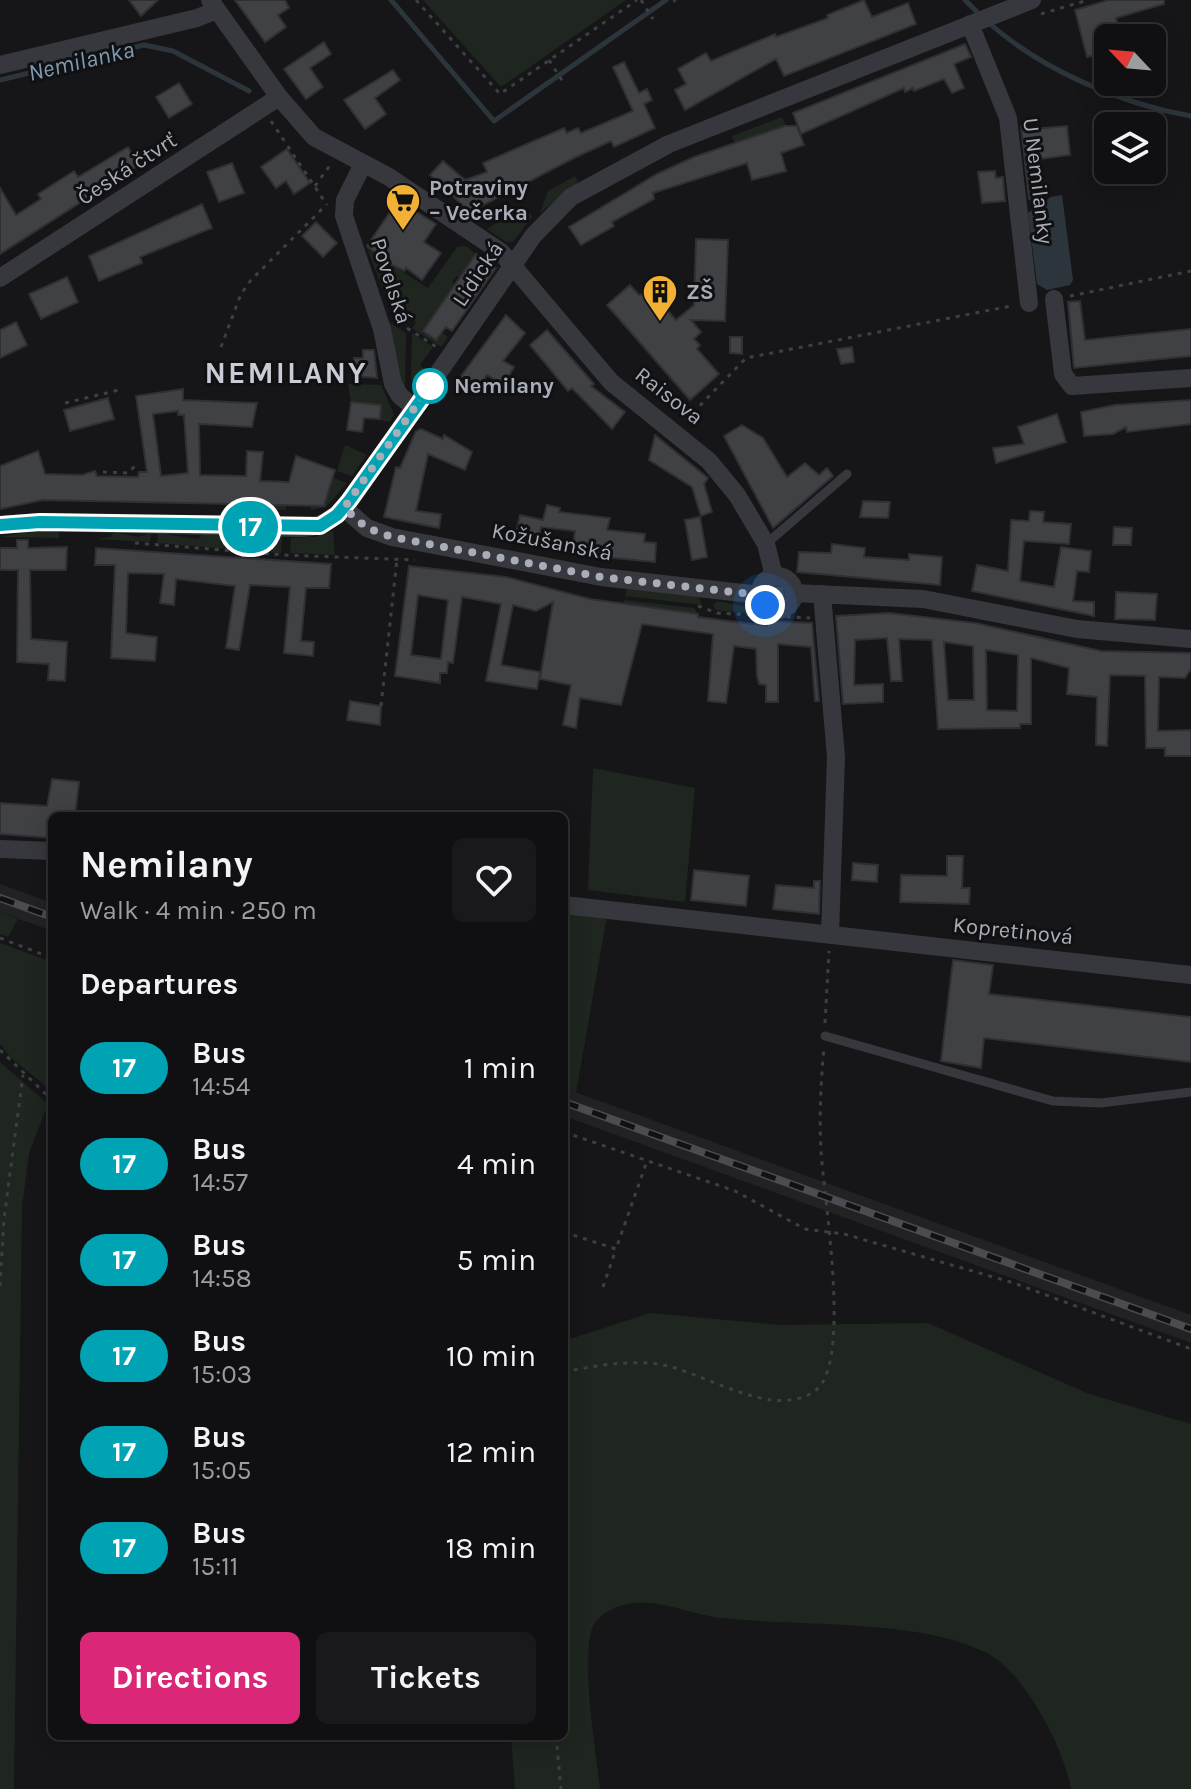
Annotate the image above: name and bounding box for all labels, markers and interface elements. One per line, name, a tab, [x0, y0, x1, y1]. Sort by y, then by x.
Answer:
north arrow	[1094, 24, 1166, 96]
map controls	[1094, 24, 1166, 184]
water label: Nemilanka	[25, 35, 137, 87]
button: layers	[1094, 112, 1166, 184]
street label: U Nemilanky	[1017, 116, 1059, 246]
street label: Česká čtvrť	[72, 126, 182, 211]
place label: Potraviny – Večerka	[429, 175, 528, 226]
supermarket icon: Potraviny – Večerka	[384, 182, 422, 232]
street label: Povelská	[365, 235, 417, 327]
street label: Lidická	[447, 237, 509, 311]
building icon: ZŠ	[641, 273, 679, 323]
place label: ZŠ	[686, 278, 714, 305]
district label: NEMILANY	[204, 355, 368, 391]
street label: Raisova	[630, 361, 708, 431]
marker: Nemilany	[413, 369, 447, 403]
place label: Nemilany	[454, 373, 554, 399]
line badge: 17	[214, 501, 286, 553]
text: 17	[238, 510, 262, 543]
street label: Kožušanská	[490, 518, 614, 566]
your location	[745, 585, 785, 625]
button: heart	[452, 838, 536, 922]
text: Nemilany	[80, 842, 253, 887]
text: Walk · 4 min · 250 m	[80, 895, 317, 926]
street label: Kopretinová	[952, 912, 1074, 950]
text: Departures	[80, 966, 238, 1002]
text: Bus	[192, 1035, 246, 1071]
text: 1 min	[464, 1050, 536, 1086]
text: 17	[112, 1051, 136, 1084]
text: 14:54	[192, 1071, 250, 1102]
text: Bus	[192, 1131, 246, 1167]
text: 4 min	[457, 1146, 536, 1182]
text: 17	[112, 1147, 136, 1180]
text: 14:57	[192, 1167, 248, 1198]
text: Bus	[192, 1227, 246, 1263]
text: 5 min	[457, 1242, 536, 1278]
text: 17	[112, 1243, 136, 1276]
text: 14:58	[192, 1263, 252, 1294]
text: Bus	[192, 1323, 246, 1359]
text: 10 min	[446, 1338, 536, 1374]
text: 17	[112, 1339, 136, 1372]
text: 15:03	[192, 1359, 252, 1390]
text: Bus	[192, 1419, 246, 1455]
text: 12 min	[446, 1434, 536, 1470]
text: 17	[112, 1435, 136, 1468]
text: 15:05	[192, 1455, 251, 1486]
text: Bus	[192, 1515, 246, 1551]
text: 18 min	[445, 1530, 536, 1566]
text: 17	[112, 1531, 136, 1564]
text: 15:11	[192, 1551, 238, 1582]
button: Directions	[80, 1632, 300, 1724]
button: Tickets	[316, 1632, 536, 1724]

